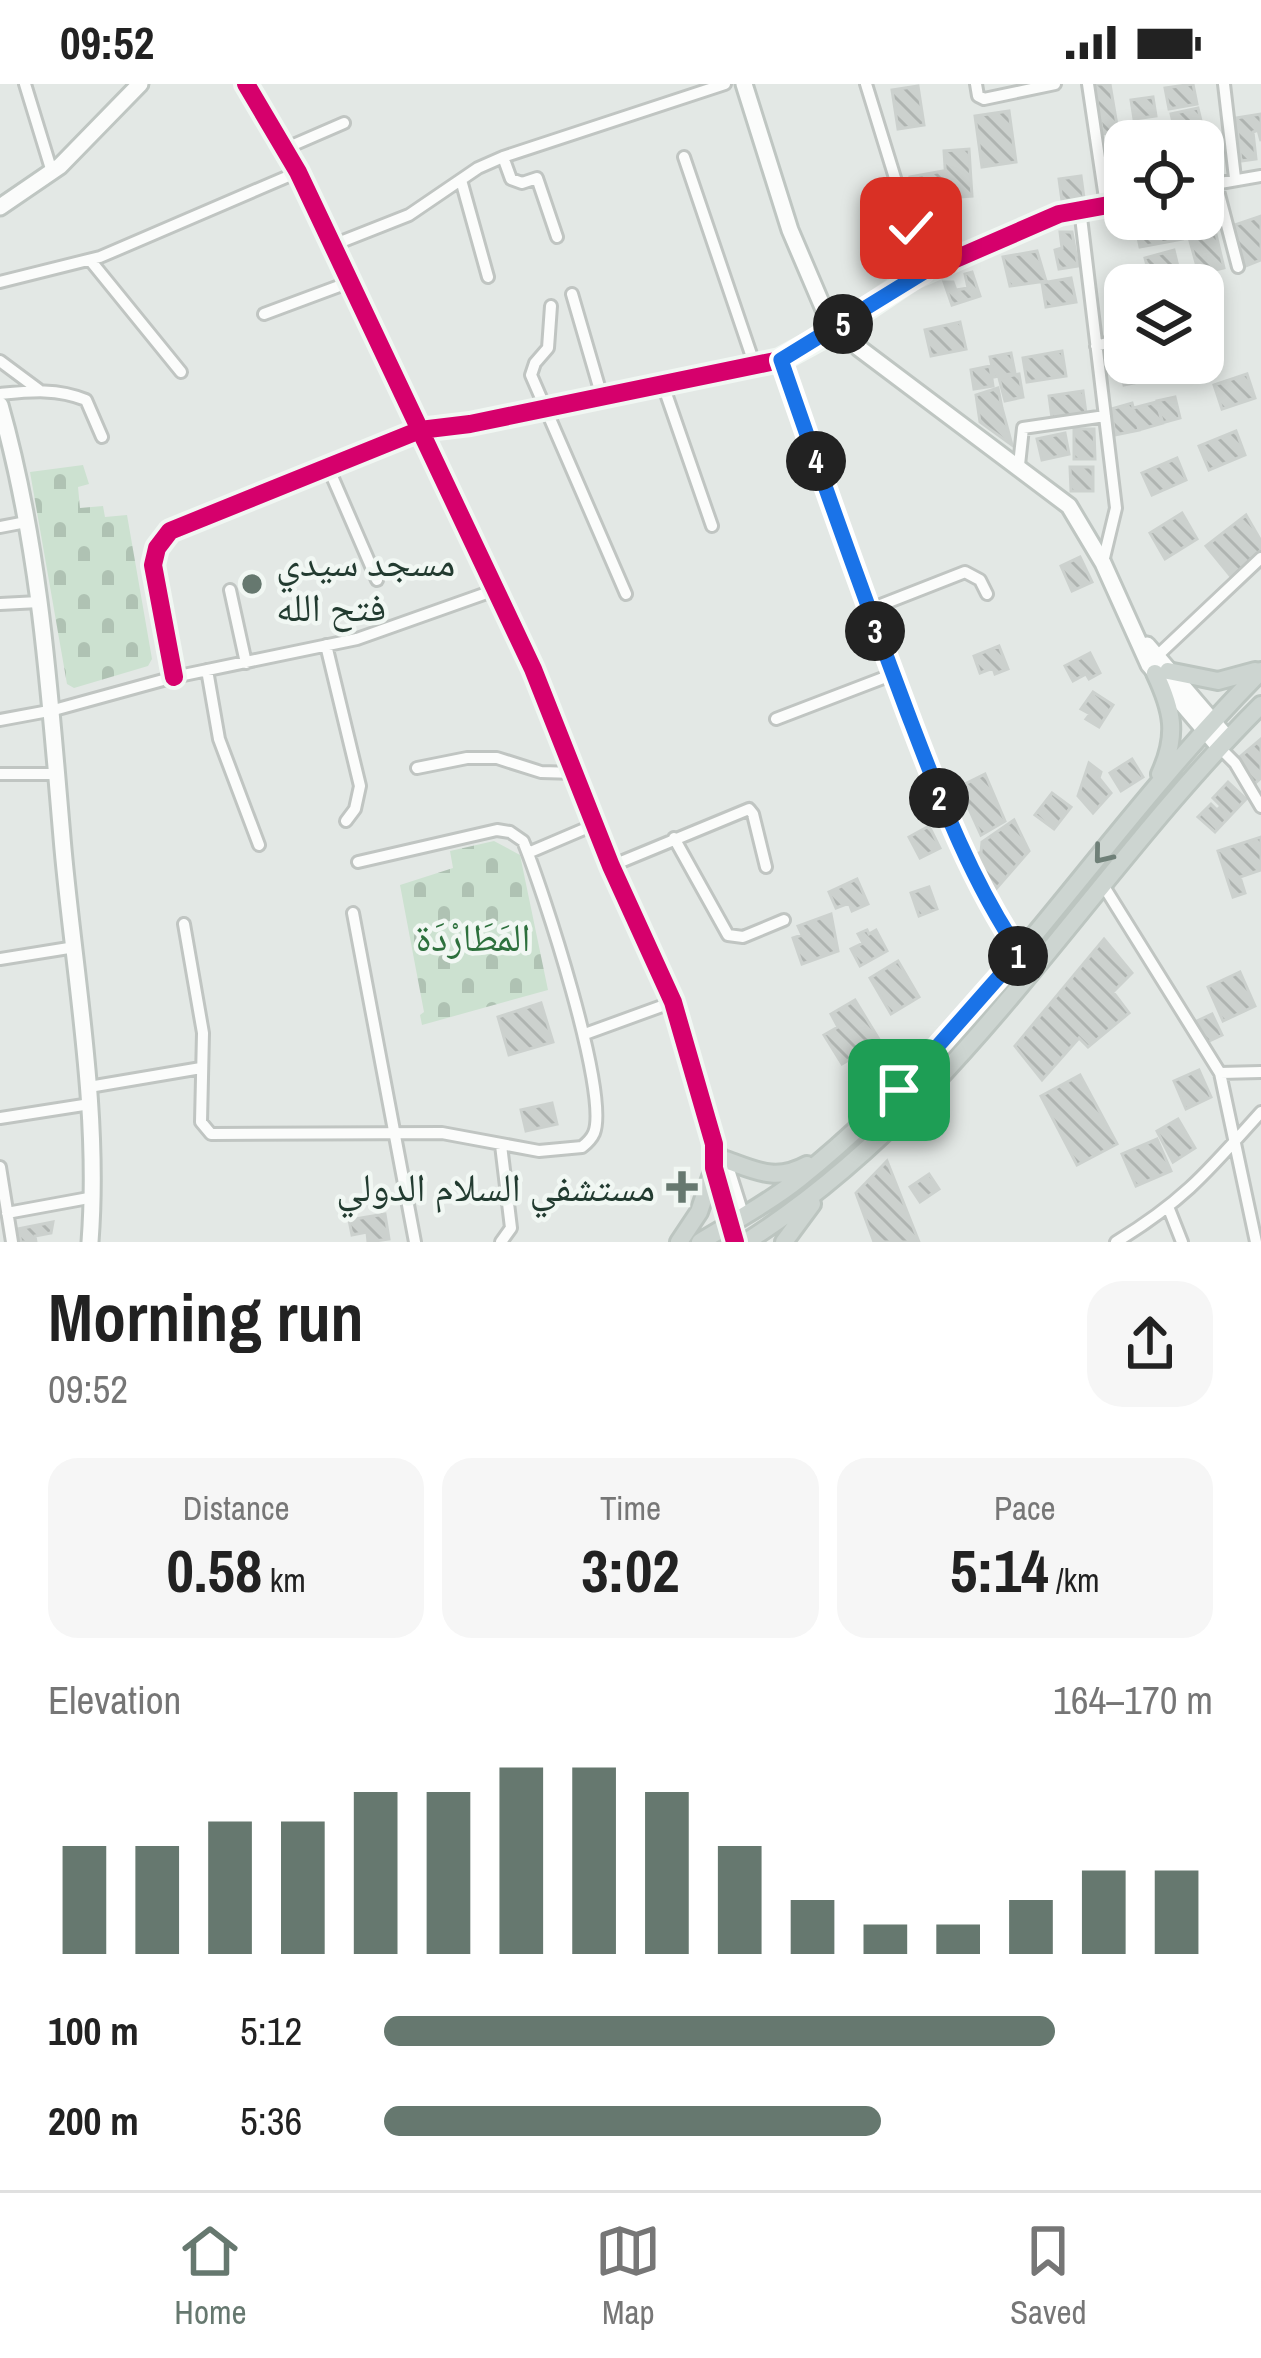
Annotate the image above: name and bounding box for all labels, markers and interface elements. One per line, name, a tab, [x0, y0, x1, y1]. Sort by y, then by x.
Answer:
text: 09:52	[60, 12, 154, 73]
map controls	[1104, 120, 1224, 384]
button: locate	[1104, 120, 1224, 240]
pin	[860, 177, 962, 279]
icon: check	[878, 195, 944, 261]
button: layers	[1104, 264, 1224, 384]
pin: 5	[813, 294, 873, 354]
text: 5	[835, 302, 851, 346]
pin: 4	[786, 431, 846, 491]
text: 4	[808, 439, 824, 483]
place label: مسجد سيدي فتح الله	[276, 536, 455, 633]
marker: مسجد سيدي فتح الله	[239, 571, 265, 597]
pin: 3	[845, 601, 905, 661]
text: 3	[867, 609, 883, 653]
pin: 2	[909, 768, 969, 828]
text: 2	[931, 776, 947, 820]
one-way arrow	[1095, 841, 1117, 863]
park label: المَطَارْدَة	[415, 911, 531, 963]
pin: 1	[988, 926, 1048, 986]
text: 1	[1010, 934, 1026, 978]
pin	[848, 1039, 950, 1141]
icon: arrive	[866, 1057, 932, 1123]
place label: مستشفي السلام الدولي	[336, 1161, 655, 1219]
marker: مستشفي السلام الدولي	[666, 1171, 698, 1203]
text: Morning run	[48, 1273, 364, 1362]
button: share	[1087, 1281, 1213, 1407]
text: 09:52	[48, 1363, 128, 1415]
text: Distance	[183, 1486, 290, 1530]
text: Time	[600, 1486, 661, 1530]
text: Pace	[994, 1486, 1056, 1530]
text: 0.58	[166, 1530, 262, 1611]
text: 3:02	[581, 1530, 680, 1611]
text: 5:14	[950, 1530, 1049, 1611]
text: km	[262, 1558, 306, 1602]
text: /km	[1049, 1558, 1100, 1602]
text: Elevation	[48, 1674, 181, 1726]
text: 164–170 m	[1053, 1674, 1213, 1726]
text: 100 m	[48, 2005, 139, 2057]
text: 5:12	[240, 2005, 302, 2057]
text: 200 m	[48, 2095, 139, 2147]
text: 5:36	[240, 2095, 302, 2147]
tab: Home	[174, 2218, 247, 2334]
tab: Map	[595, 2218, 661, 2334]
tab: Saved	[1010, 2218, 1087, 2334]

